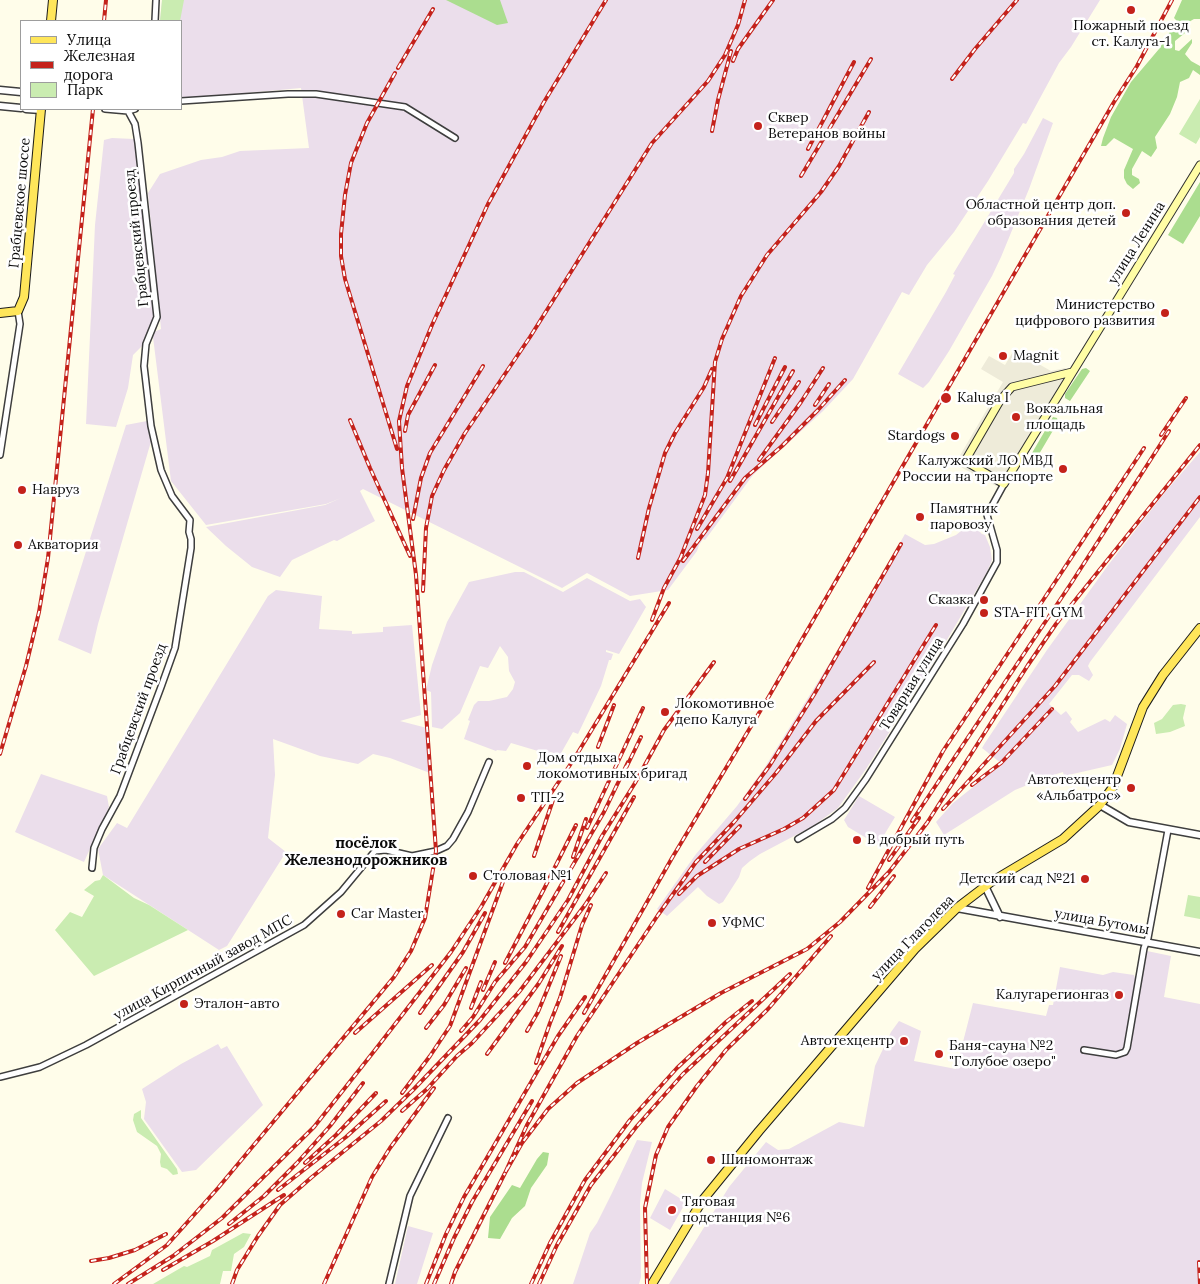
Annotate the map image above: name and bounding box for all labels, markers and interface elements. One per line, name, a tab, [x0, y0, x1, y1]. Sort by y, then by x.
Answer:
marker: Пожарный поезд ст. Калуга-1	[1125, 4, 1137, 16]
place label: Пожарный поезд ст. Калуга-1	[1073, 18, 1189, 50]
legend	[20, 20, 182, 110]
text: Улица	[67, 30, 111, 49]
text: Железная дорога	[64, 46, 135, 84]
text: Парк	[67, 80, 103, 99]
place label: Сквер Ветеранов войны	[768, 110, 886, 142]
marker: Сквер Ветеранов войны	[752, 120, 764, 132]
street label: Грабцевское шоссе	[6, 137, 34, 269]
street label: Грабцевский проезд	[121, 169, 153, 307]
place label: Областной центр доп. образования детей	[966, 197, 1116, 230]
street label: улица Ленина	[1105, 199, 1169, 287]
marker: Областной центр доп. образования детей	[1120, 207, 1132, 219]
place label: Министерство цифрового развития	[1015, 297, 1155, 330]
marker: Министерство цифрового развития	[1159, 307, 1171, 319]
place label: Magnit	[1013, 348, 1059, 364]
marker: Magnit	[997, 350, 1009, 362]
place label: Kaluga I	[957, 390, 1009, 406]
marker: Kaluga I	[939, 391, 953, 405]
place label: Вокзальная площадь	[1026, 401, 1103, 434]
marker: Вокзальная площадь	[1010, 411, 1022, 423]
place label: Stardogs	[888, 428, 945, 444]
marker: Stardogs	[949, 430, 961, 442]
place label: Калужский ЛО МВД России на транспорте	[902, 453, 1053, 486]
marker: Калужский ЛО МВД России на транспорте	[1057, 463, 1069, 475]
place label: Навруз	[32, 482, 79, 498]
marker: Навруз	[16, 484, 28, 496]
place label: Памятник паровозу	[930, 501, 998, 534]
marker: Памятник паровозу	[914, 511, 926, 523]
place label: Акватория	[28, 537, 99, 553]
marker: Акватория	[12, 539, 24, 551]
place label: Сказка	[928, 592, 974, 608]
marker: Сказка	[978, 594, 990, 606]
place label: STA-FIT GYM	[994, 605, 1083, 621]
marker: STA-FIT GYM	[978, 607, 990, 619]
street label: Товарная улица	[877, 634, 947, 734]
street label: Грабцевский проезд	[108, 641, 170, 777]
place label: Локомотивное депо Калуга	[675, 696, 774, 729]
marker: Локомотивное депо Калуга	[659, 706, 671, 718]
place label: Дом отдыха локомотивных бригад	[537, 750, 687, 782]
marker: Дом отдыха локомотивных бригад	[521, 760, 533, 772]
place label: Автотехцентр «Альбатрос»	[1028, 772, 1121, 804]
marker: Автотехцентр «Альбатрос»	[1125, 782, 1137, 794]
place label: ТП-2	[531, 790, 564, 806]
marker: ТП-2	[515, 792, 527, 804]
place label: В добрый путь	[867, 832, 965, 848]
marker: В добрый путь	[851, 834, 863, 846]
district label: посёлок Железнодорожников	[285, 835, 447, 870]
place label: Столовая №1	[483, 868, 572, 884]
marker: Столовая №1	[467, 870, 479, 882]
place label: Детский сад №21	[959, 871, 1075, 887]
marker: Детский сад №21	[1079, 873, 1091, 885]
street label: улица Глаголева	[868, 892, 958, 984]
street label: улица Бутомы	[1053, 905, 1151, 939]
place label: Car Master	[351, 906, 423, 922]
marker: Car Master	[335, 908, 347, 920]
street label: улица Кирпичный завод МПС	[111, 912, 295, 1024]
place label: УФМС	[722, 915, 765, 931]
marker: УФМС	[706, 917, 718, 929]
place label: Калугарегионгаз	[996, 987, 1109, 1003]
marker: Калугарегионгаз	[1113, 989, 1125, 1001]
place label: Эталон-авто	[194, 996, 280, 1012]
marker: Эталон-авто	[178, 998, 190, 1010]
place label: Автотехцентр	[801, 1033, 894, 1049]
marker: Автотехцентр	[898, 1035, 910, 1047]
place label: Баня-сауна №2 "Голубое озеро"	[949, 1038, 1056, 1070]
marker: Баня-сауна №2 "Голубое озеро"	[933, 1048, 945, 1060]
place label: Шиномонтаж	[721, 1152, 813, 1168]
marker: Шиномонтаж	[705, 1154, 717, 1166]
place label: Тяговая подстанция №6	[682, 1194, 790, 1226]
marker: Тяговая подстанция №6	[666, 1204, 678, 1216]

